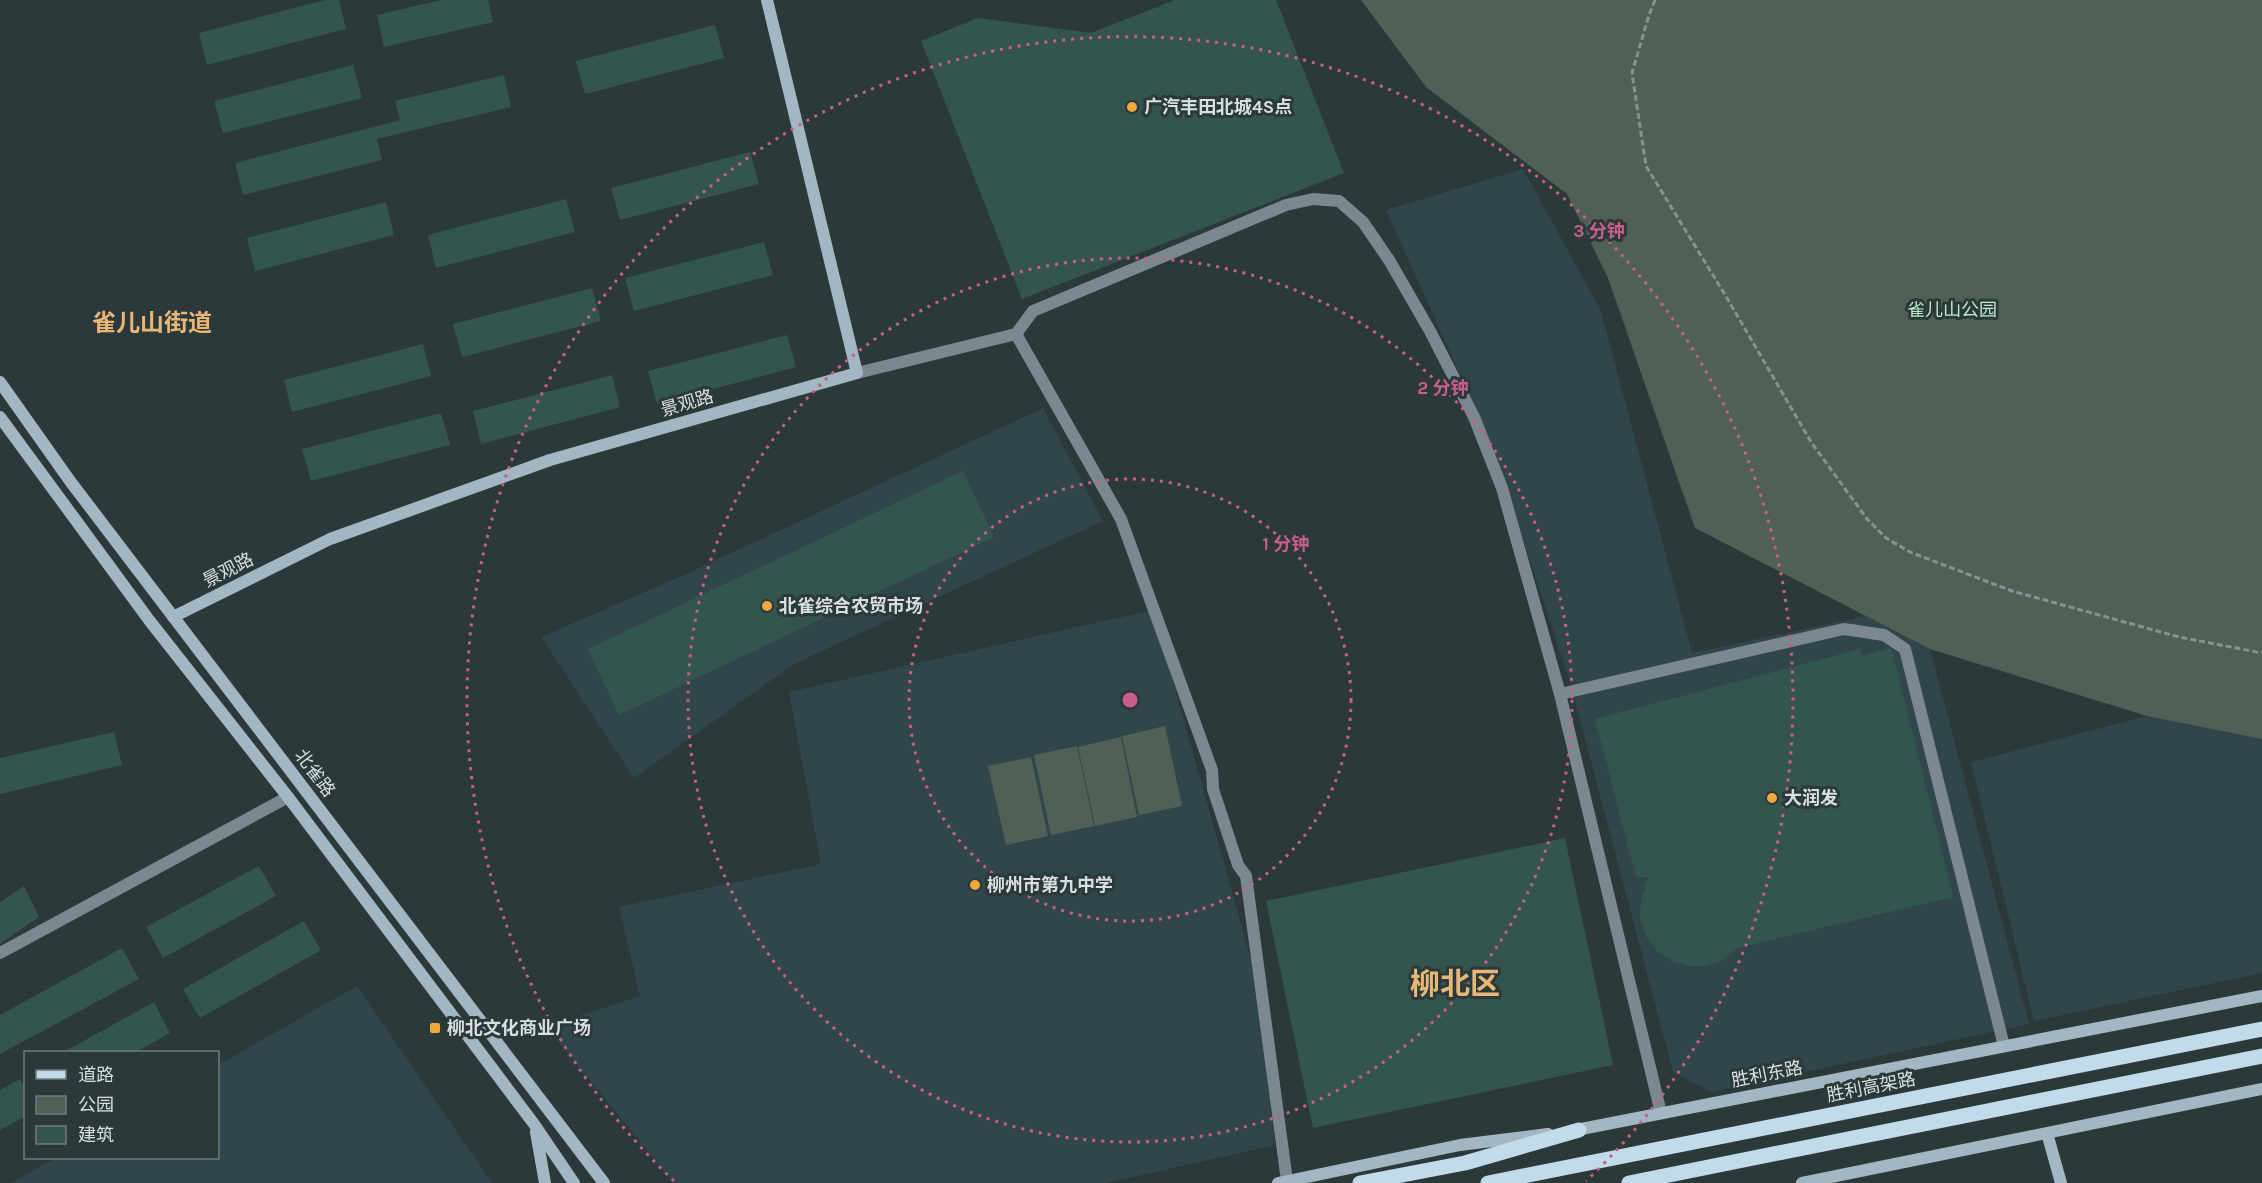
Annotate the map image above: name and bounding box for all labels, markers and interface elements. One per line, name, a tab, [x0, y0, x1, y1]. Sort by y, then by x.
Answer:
place label: 广汽丰田北城4S点	[1144, 96, 1292, 118]
marker: 广汽丰田北城4S点	[1125, 100, 1139, 114]
text: 3 分钟	[1573, 220, 1625, 242]
park label: 雀儿山公园	[1907, 299, 1997, 321]
district label: 雀儿山街道	[92, 309, 212, 337]
text: 2 分钟	[1417, 377, 1469, 399]
street label: 景观路	[658, 385, 716, 421]
text: 1 分钟	[1263, 533, 1309, 555]
street label: 景观路	[199, 548, 257, 592]
place label: 北雀综合农贸市场	[779, 595, 923, 617]
marker: 北雀综合农贸市场	[760, 599, 774, 613]
centre of rings	[1120, 690, 1140, 710]
street label: 北雀路	[290, 745, 340, 801]
place label: 大润发	[1784, 787, 1838, 809]
marker: 大润发	[1765, 791, 1779, 805]
place label: 柳州市第九中学	[987, 874, 1113, 896]
marker: 柳州市第九中学	[968, 878, 982, 892]
district label: 柳北区	[1410, 966, 1500, 1002]
place label: 柳北文化商业广场	[447, 1017, 591, 1039]
marker: 柳北文化商业广场	[428, 1021, 442, 1035]
legend	[24, 1051, 219, 1159]
street label: 胜利东路	[1730, 1056, 1804, 1092]
text: 道路	[78, 1064, 114, 1086]
street label: 胜利高架路	[1825, 1068, 1917, 1106]
text: 公园	[78, 1094, 114, 1116]
text: 建筑	[78, 1124, 114, 1146]

